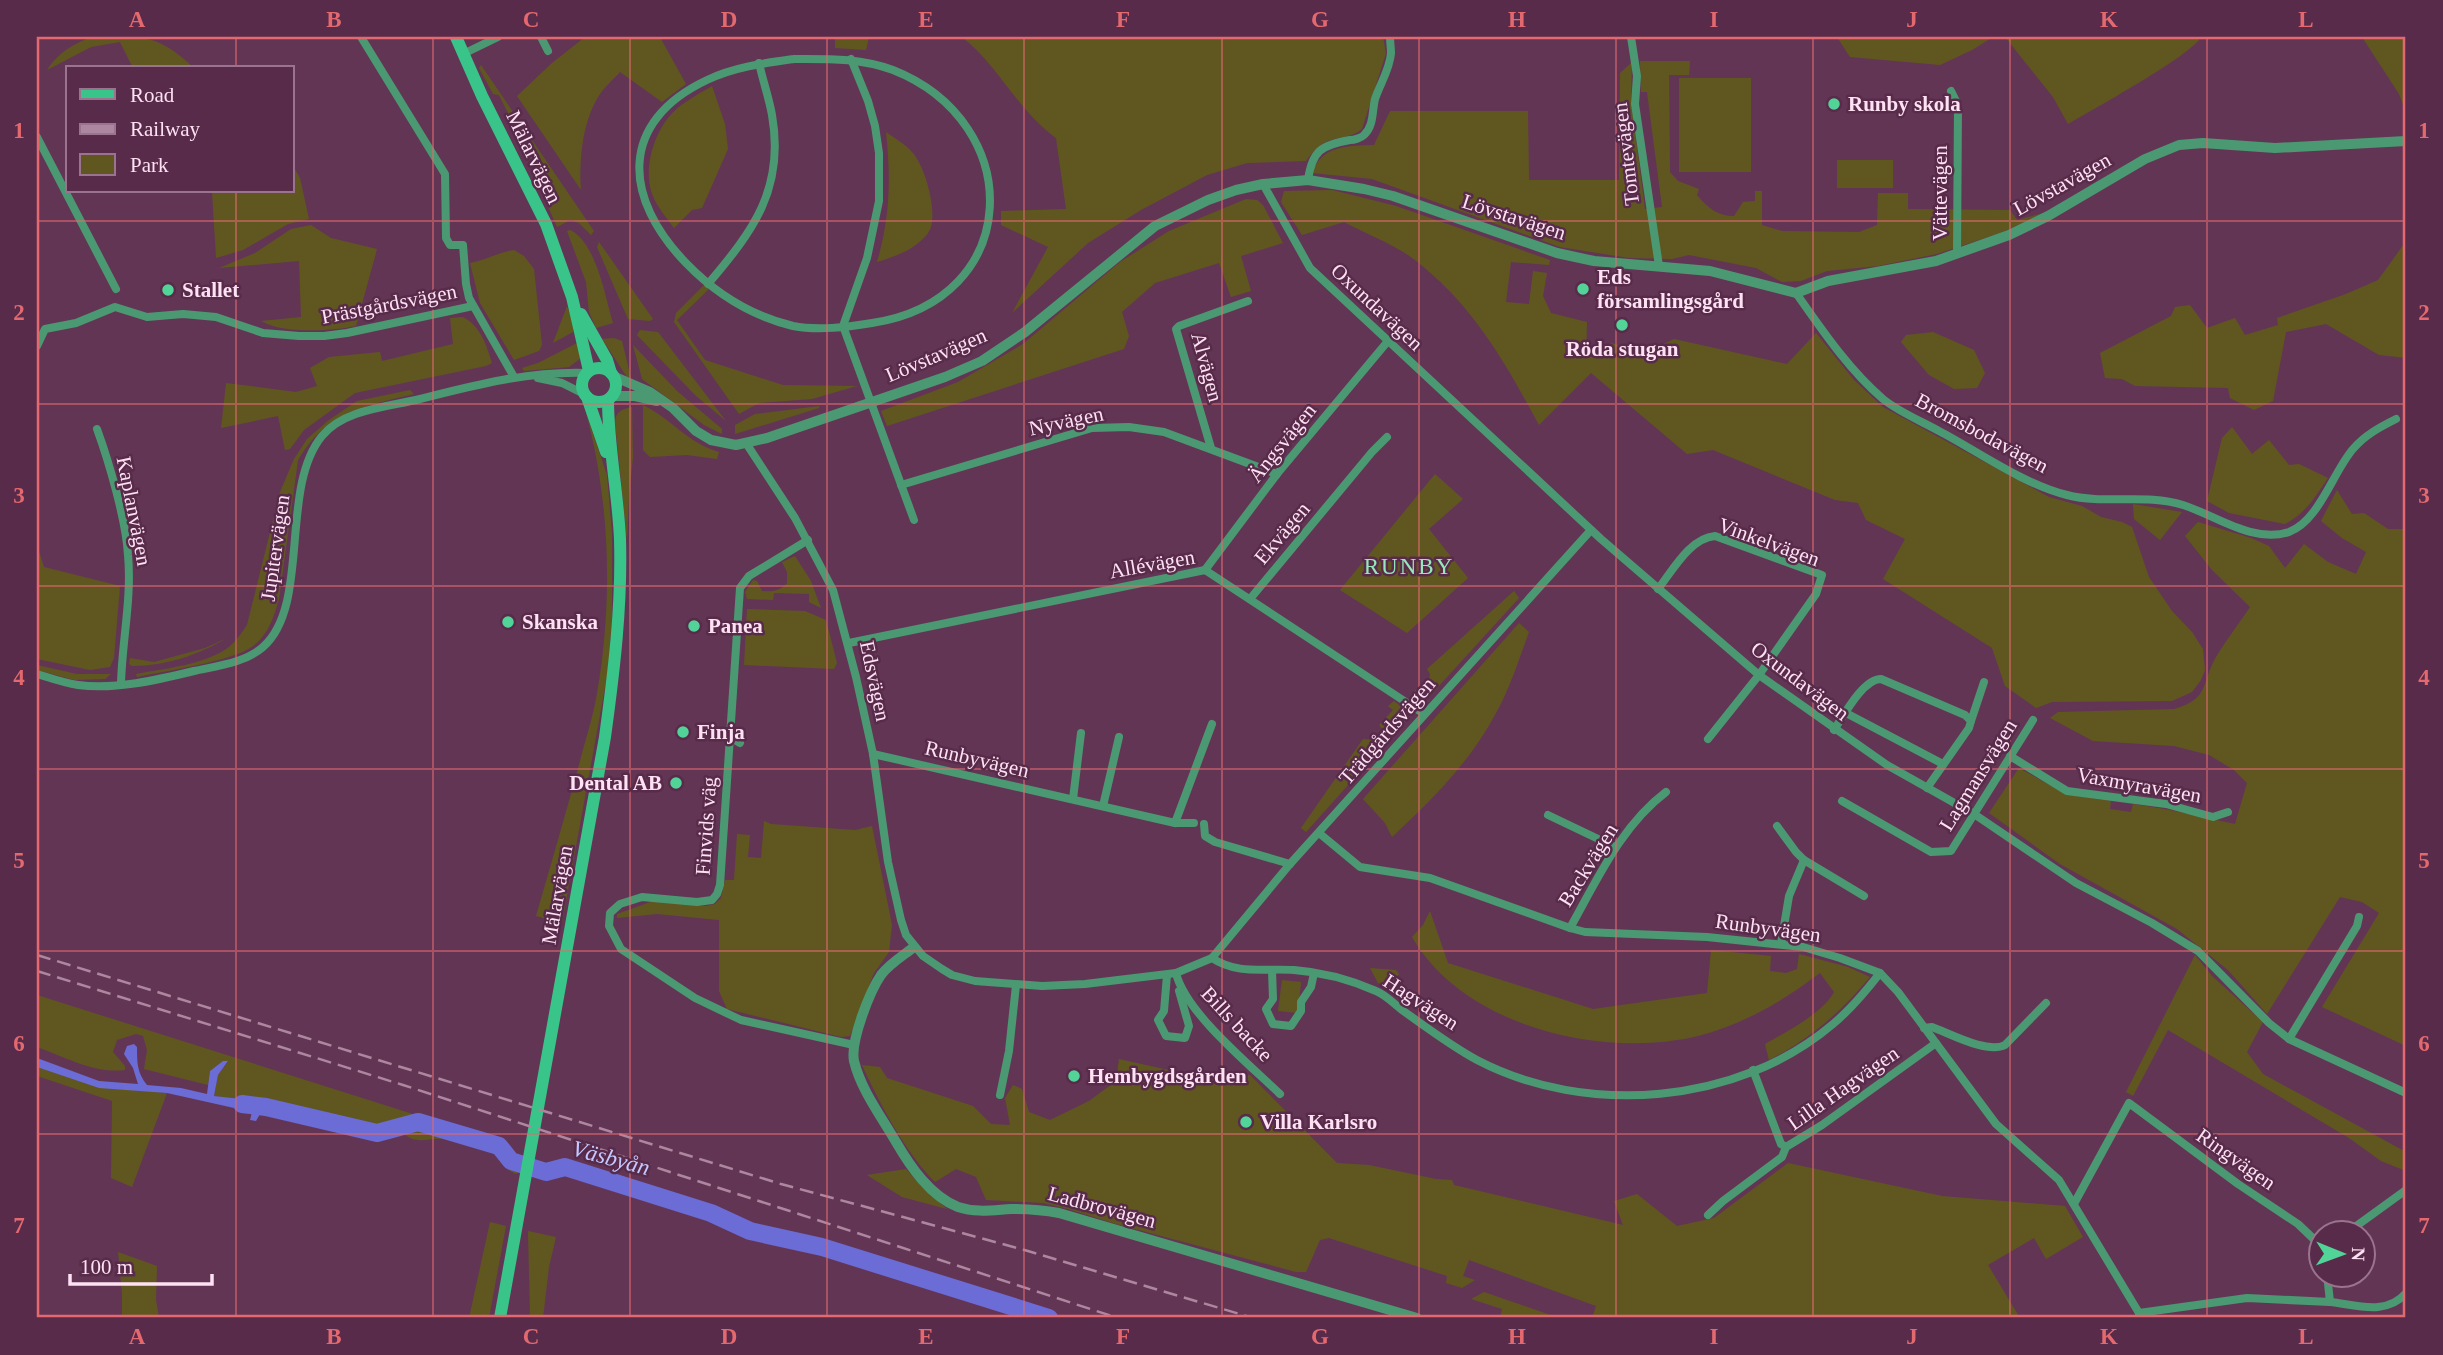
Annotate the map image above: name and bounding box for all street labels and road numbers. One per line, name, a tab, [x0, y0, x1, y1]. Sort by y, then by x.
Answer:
street label: Tomtevägen	[1608, 101, 1644, 207]
street label: Mälarvägen	[501, 107, 567, 208]
street label: Vättevägen	[1928, 145, 1952, 241]
street label: Lövstavägen	[2009, 147, 2115, 221]
street label: Lövstavägen	[1459, 189, 1569, 245]
street label: Oxundavägen	[1326, 258, 1428, 356]
street label: Prästgårdsvägen	[319, 279, 459, 329]
street label: Lövstavägen	[882, 323, 991, 387]
street label: Alvägen	[1186, 330, 1228, 405]
street label: Bromsbodavägen	[1911, 388, 2053, 478]
street label: Ängsvägen	[1243, 398, 1321, 487]
street label: Nyvägen	[1026, 401, 1106, 441]
street label: Kaplanvägen	[112, 454, 156, 568]
street label: Jupitervägen	[256, 493, 294, 603]
street label: Ekvägen	[1249, 497, 1315, 569]
street label: Vinkelvägen	[1715, 513, 1823, 572]
street label: Allévägen	[1107, 545, 1197, 583]
street label: Oxundavägen	[1746, 636, 1854, 726]
street label: Edsvägen	[855, 639, 895, 724]
street label: Trädgårdsvägen	[1334, 672, 1441, 790]
street label: Lagmansvägen	[1934, 714, 2022, 835]
street label: Runbyvägen	[923, 735, 1032, 783]
street label: Vaxmyravägen	[2075, 762, 2204, 808]
street label: Finvids väg	[691, 775, 721, 876]
street label: Backvägen	[1553, 819, 1623, 911]
street label: Mälarvägen	[536, 843, 578, 946]
street label: Runbyvägen	[1714, 909, 1823, 947]
street label: Hagvägen	[1379, 969, 1464, 1036]
street label: Bills backe	[1196, 981, 1278, 1067]
street label: Lilla Hagvägen	[1783, 1041, 1904, 1135]
street label: Ringvägen	[2192, 1123, 2281, 1195]
street label: Ladbrovägen	[1045, 1181, 1159, 1233]

